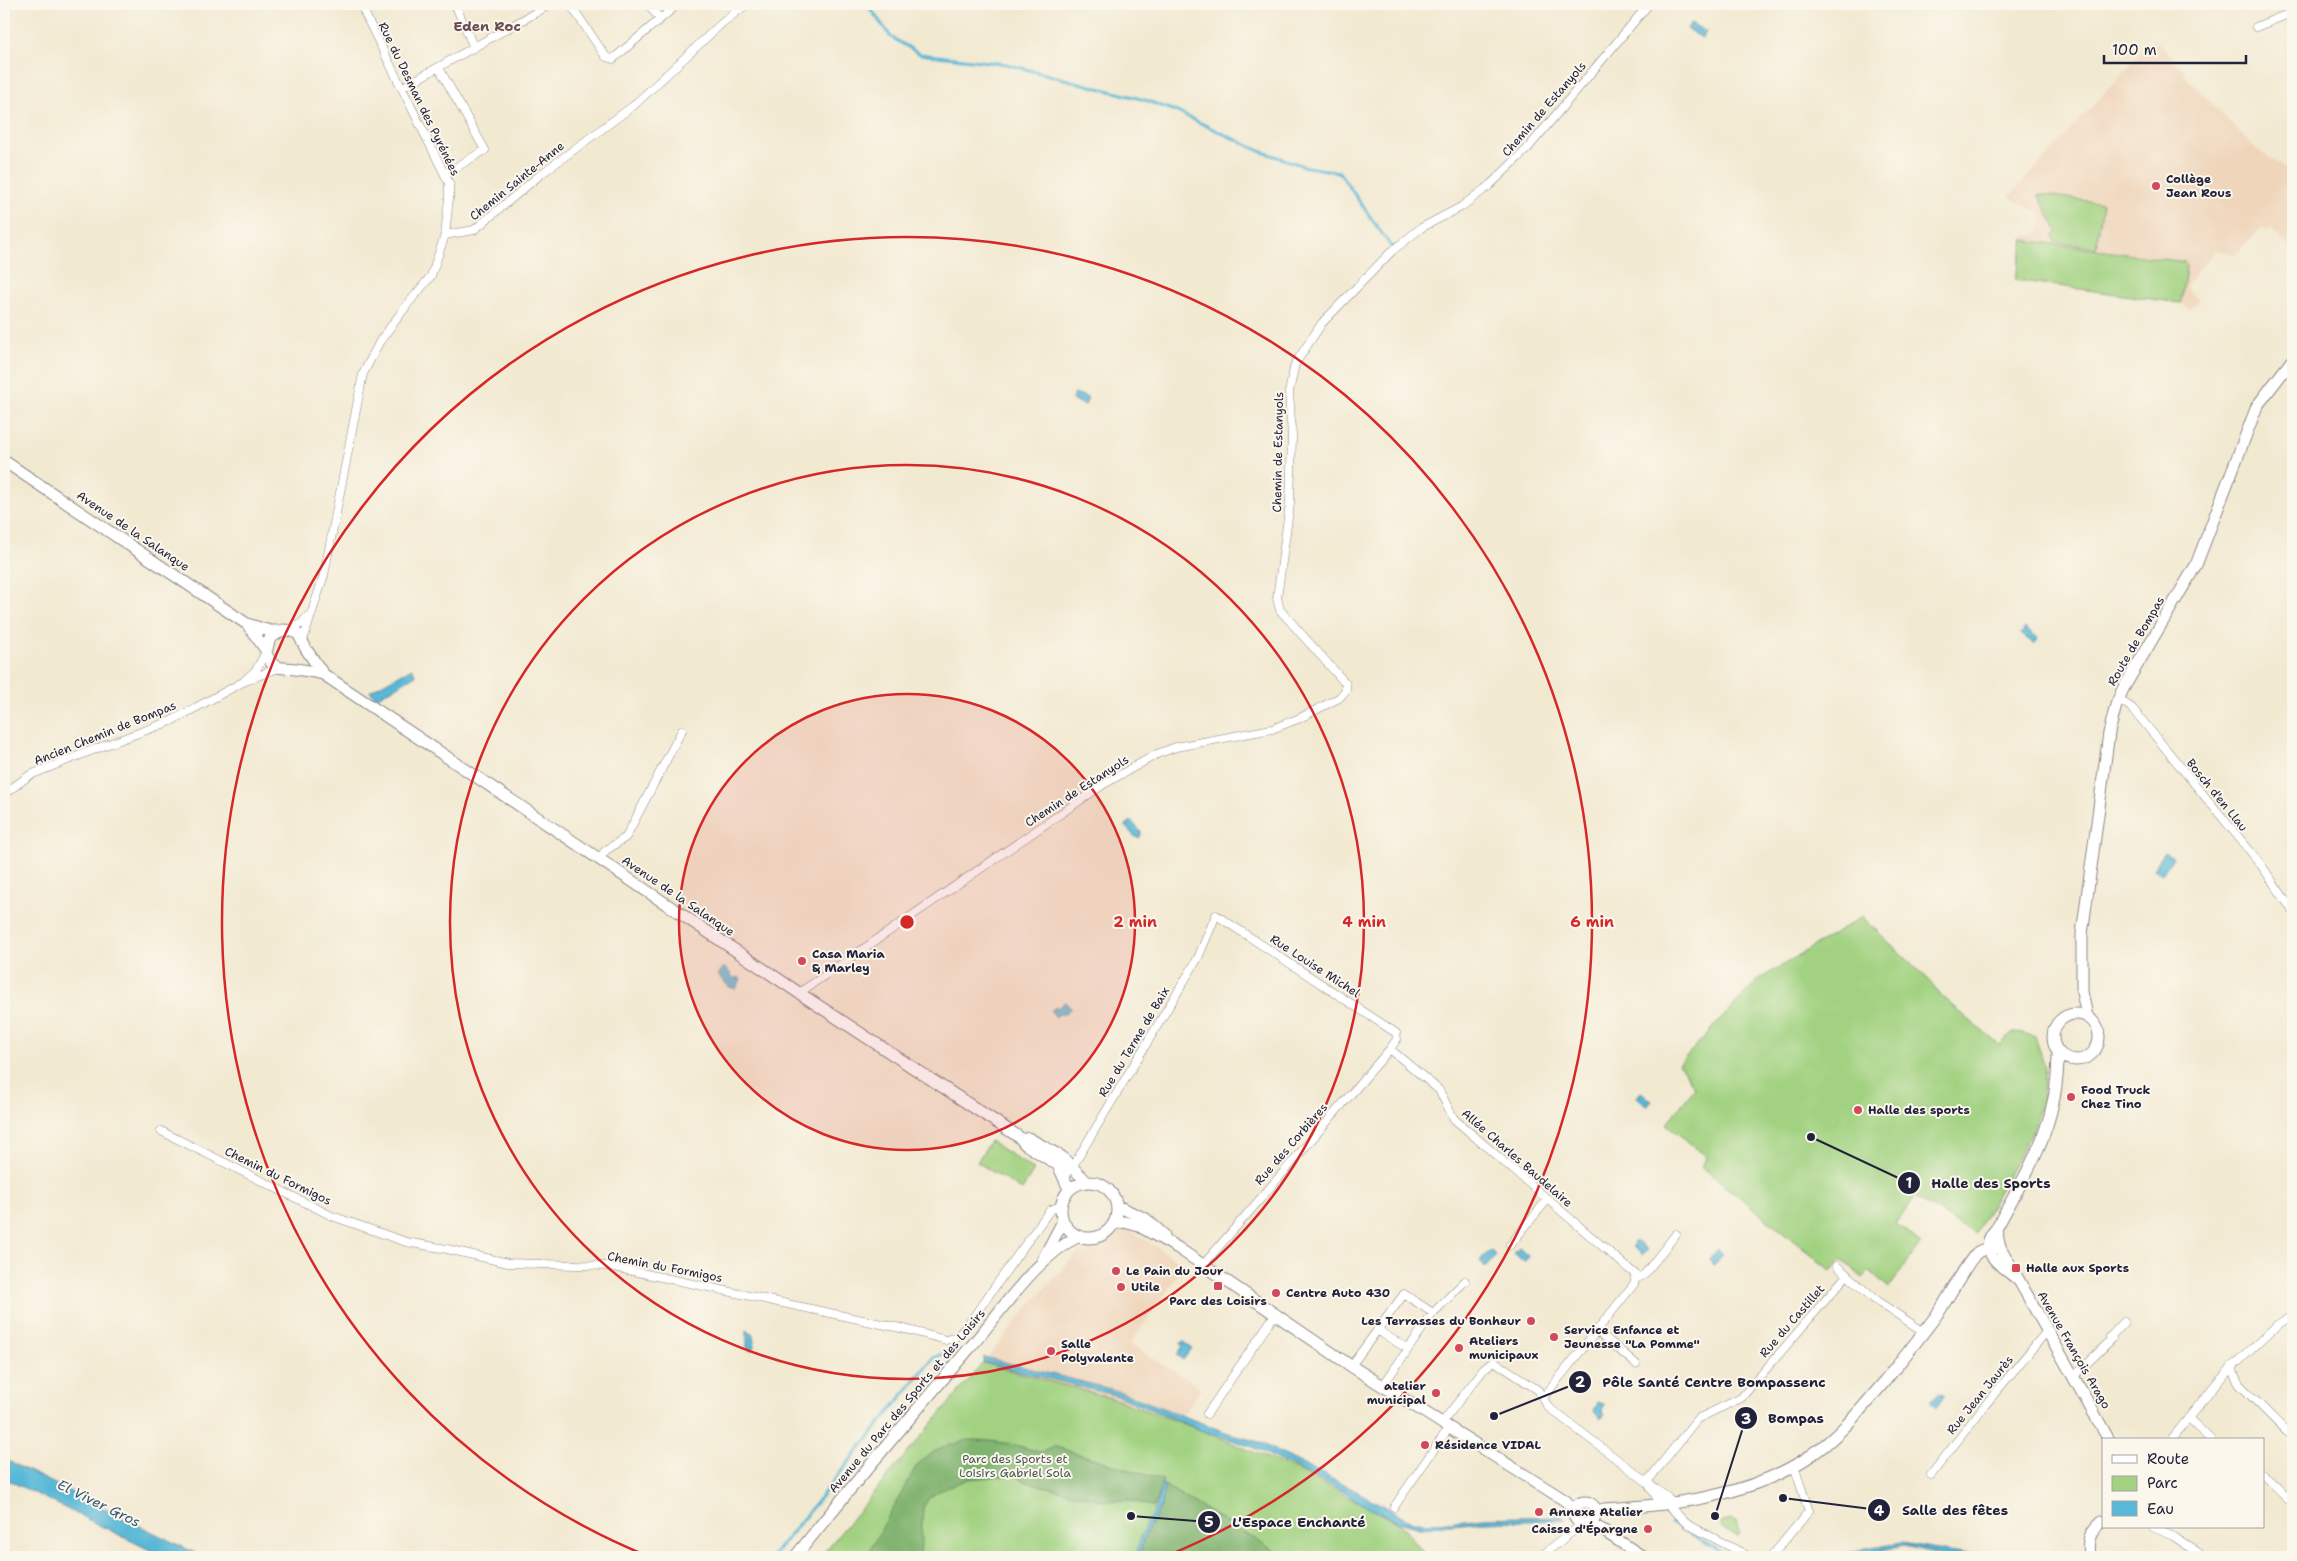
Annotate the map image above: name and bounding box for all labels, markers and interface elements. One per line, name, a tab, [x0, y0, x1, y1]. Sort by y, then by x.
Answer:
district label: Eden Roc	[453, 17, 521, 35]
street label: Rue du Desman des Pyrénées	[375, 19, 463, 179]
scale bar	[2104, 32, 2247, 64]
text: 100 m	[2112, 40, 2157, 60]
street label: Chemin de Estanyols	[1498, 58, 1590, 160]
street label: Chemin Sainte-Anne	[466, 138, 568, 224]
place label: Collège Jean Rous	[2166, 171, 2231, 201]
marker: Collège Jean Rous	[2150, 180, 2162, 192]
street label: Chemin de Estanyols	[1269, 391, 1287, 512]
street label: Avenue de la Salanque	[73, 487, 193, 575]
street label: Route de Bompas	[2104, 593, 2168, 689]
street label: Ancien Chemin de Bompas	[31, 697, 179, 769]
street label: Chemin de Estanyols	[1022, 751, 1132, 831]
street label: Bosch d'en Llau	[2183, 755, 2251, 835]
street label: Avenue de la Salanque	[618, 852, 738, 940]
text: 2 min	[1113, 912, 1157, 932]
text: 4 min	[1342, 912, 1386, 932]
text: 6 min	[1570, 912, 1614, 932]
centre of rings	[898, 913, 916, 931]
street label: Rue Louise Michel	[1267, 931, 1363, 1001]
place label: Casa Maria & Marley	[812, 946, 885, 976]
marker: Casa Maria & Marley	[796, 955, 808, 967]
street label: Rue du Terme de Baix	[1095, 984, 1173, 1100]
place label: Food Truck Chez Tino	[2081, 1082, 2151, 1112]
marker: Food Truck Chez Tino	[2065, 1091, 2077, 1103]
street label: Rue des Corbières	[1251, 1100, 1331, 1188]
place label: Halle des sports	[1868, 1102, 1970, 1118]
marker: Halle des sports	[1852, 1104, 1864, 1116]
street label: Allée Charles Baudelaire	[1458, 1105, 1576, 1211]
street label: Chemin du Formigos	[222, 1143, 334, 1209]
callout: Halle des Sports	[1896, 1168, 2060, 1197]
text: 1	[1906, 1173, 1913, 1193]
text: Halle des Sports	[1931, 1174, 2051, 1192]
street label: Chemin du Formigos	[606, 1248, 724, 1286]
place label: Halle aux Sports	[2026, 1260, 2129, 1276]
marker: Halle aux Sports	[2010, 1262, 2022, 1274]
place label: Le Pain du Jour	[1126, 1263, 1224, 1279]
marker: Le Pain du Jour	[1110, 1265, 1122, 1277]
place label: Utile	[1131, 1279, 1160, 1295]
marker: Parc des Loisirs	[1212, 1280, 1224, 1292]
marker: Utile	[1115, 1281, 1127, 1293]
street label: Rue du Castillet	[1756, 1281, 1828, 1361]
place label: Centre Auto 430	[1286, 1285, 1390, 1301]
marker: Centre Auto 430	[1270, 1287, 1282, 1299]
street label: Avenue François Arago	[2034, 1288, 2114, 1412]
place label: Parc des Loisirs	[1169, 1293, 1267, 1309]
street label: Avenue du Parc des Sports et des Loisirs	[825, 1306, 989, 1496]
place label: Les Terrasses du Bonheur	[1361, 1313, 1522, 1329]
marker: Les Terrasses du Bonheur	[1525, 1315, 1537, 1327]
place label: Service Enfance et Jeunesse "La Pomme"	[1564, 1322, 1700, 1352]
marker: Service Enfance et Jeunesse "La Pomme"	[1548, 1331, 1560, 1343]
place label: Ateliers municipaux	[1469, 1333, 1538, 1363]
place label: Salle Polyvalente	[1061, 1336, 1134, 1366]
marker: Ateliers municipaux	[1453, 1342, 1465, 1354]
marker: Salle Polyvalente	[1045, 1345, 1057, 1357]
street label: Rue Jean Jaurès	[1943, 1352, 2017, 1438]
callout: Pôle Santé Centre Bompassenc	[1568, 1368, 1836, 1397]
text: 2	[1575, 1372, 1586, 1392]
text: Pôle Santé Centre Bompassenc	[1602, 1373, 1826, 1391]
place label: atelier municipal	[1367, 1378, 1427, 1408]
marker: atelier municipal	[1430, 1387, 1442, 1399]
callout: Bompas	[1733, 1404, 1834, 1433]
text: 3	[1741, 1409, 1751, 1429]
text: Bompas	[1768, 1409, 1824, 1427]
place label: Résidence VIDAL	[1435, 1437, 1542, 1453]
legend	[2102, 1438, 2264, 1528]
marker: Résidence VIDAL	[1419, 1439, 1431, 1451]
text: Route	[2147, 1449, 2189, 1469]
park label: Parc des Sports et Loisirs Gabriel Sola	[959, 1451, 1071, 1481]
text: Parc	[2147, 1473, 2178, 1493]
water label: El Viver Gros	[55, 1475, 144, 1531]
callout: Salle des fêtes	[1867, 1496, 2018, 1525]
text: Eau	[2147, 1499, 2174, 1519]
text: 4	[1874, 1501, 1885, 1521]
text: Salle des fêtes	[1902, 1501, 2008, 1519]
place label: Annexe Atelier	[1549, 1504, 1643, 1520]
marker: Annexe Atelier	[1533, 1506, 1545, 1518]
callout: L'Espace Enchanté	[1197, 1507, 1375, 1536]
text: 5	[1204, 1512, 1214, 1532]
text: L'Espace Enchanté	[1232, 1513, 1366, 1531]
place label: Caisse d'Épargne	[1532, 1521, 1638, 1537]
marker: Caisse d'Épargne	[1642, 1523, 1654, 1535]

